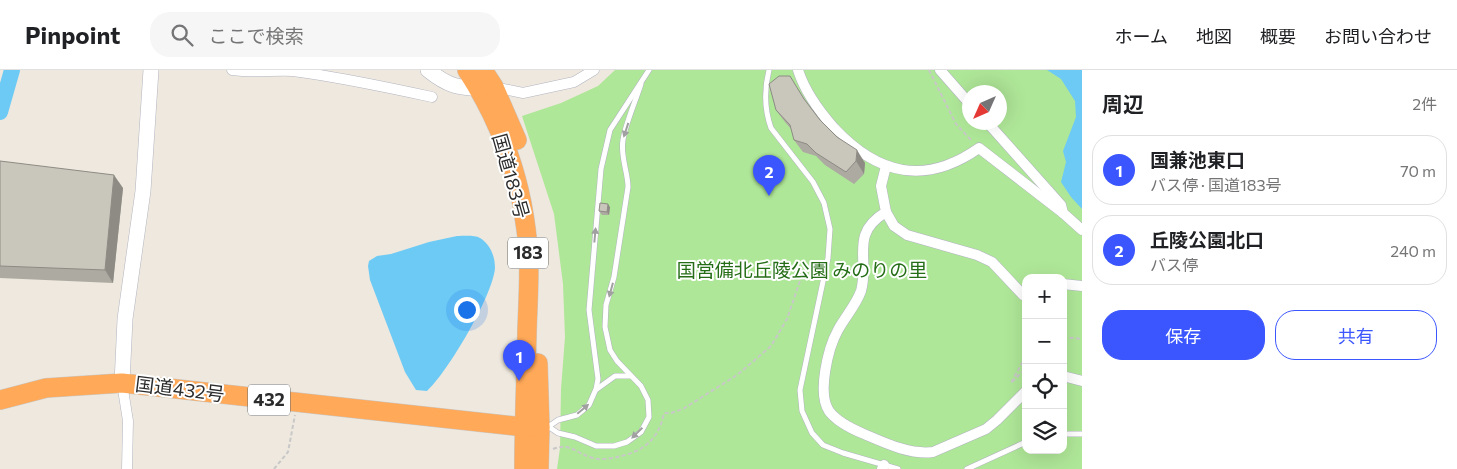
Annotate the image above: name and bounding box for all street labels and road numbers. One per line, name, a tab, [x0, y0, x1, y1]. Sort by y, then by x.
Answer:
street label: 国道183号	[488, 131, 535, 221]
road number: 183	[508, 238, 548, 268]
street label: 国道432号	[134, 372, 226, 405]
road number: 432	[248, 384, 290, 416]

